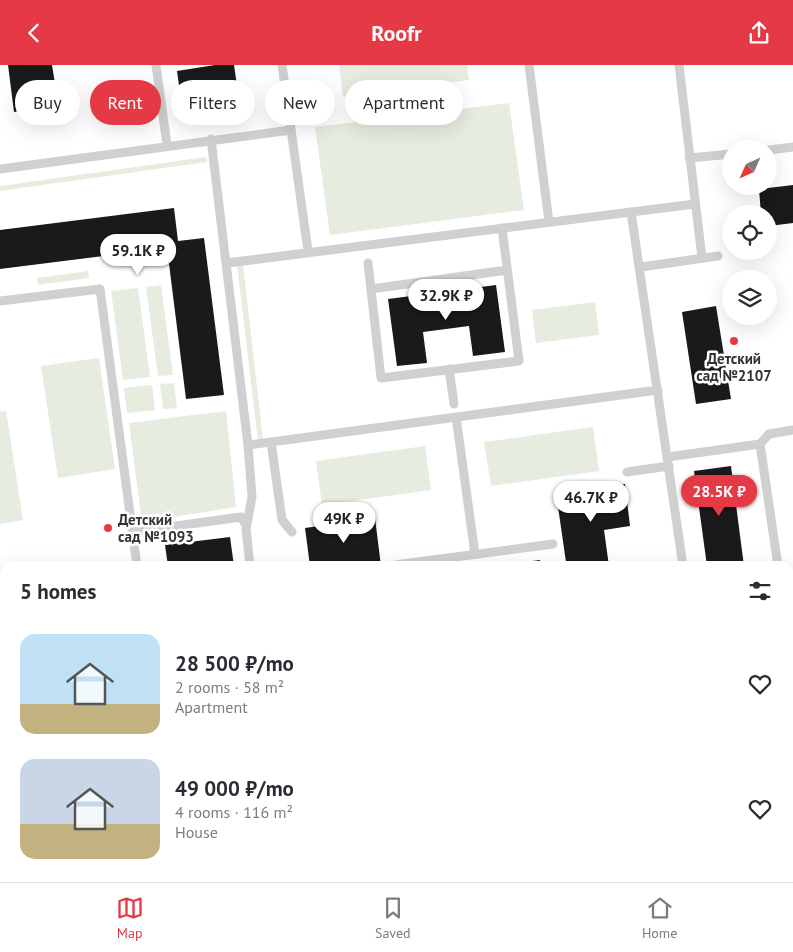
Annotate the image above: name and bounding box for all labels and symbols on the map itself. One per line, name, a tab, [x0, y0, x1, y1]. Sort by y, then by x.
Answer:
north arrow	[722, 140, 778, 195]
pin: 59.1K ₽	[92, 233, 184, 276]
pin: 32.9K ₽	[400, 279, 492, 321]
marker: Детский сад №2107	[728, 335, 740, 347]
place label: Детский сад №2107	[696, 349, 772, 385]
pin: 28.5K ₽	[673, 475, 765, 517]
pin: 46.7K ₽	[545, 481, 637, 523]
pin: 49K ₽	[309, 501, 379, 544]
place label: Детский сад №1093	[118, 510, 194, 546]
marker: Детский сад №1093	[102, 522, 114, 534]

